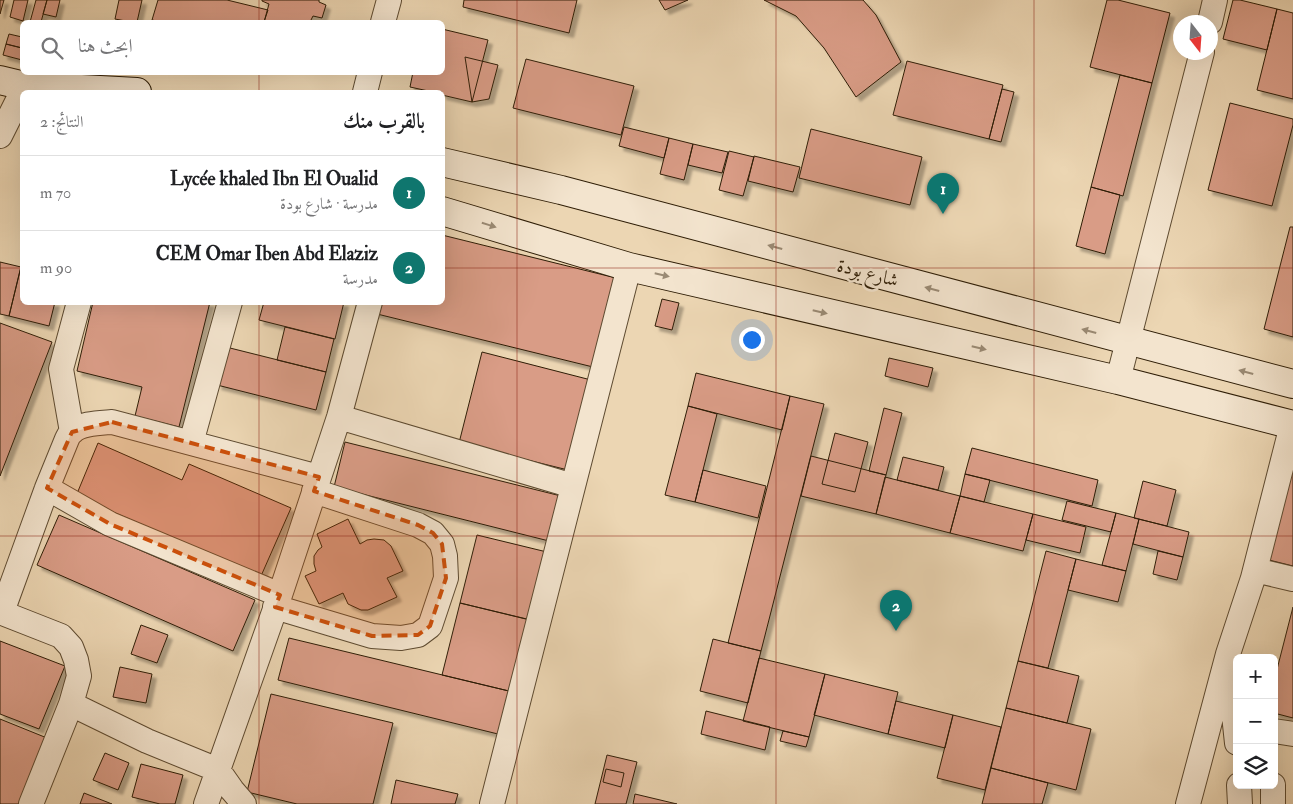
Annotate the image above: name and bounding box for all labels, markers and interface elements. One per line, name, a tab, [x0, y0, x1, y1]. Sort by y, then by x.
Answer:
north arrow	[1173, 15, 1218, 60]
search box	[20, 20, 445, 75]
icon: search	[38, 34, 66, 62]
text: ابحث هنا	[78, 34, 133, 58]
text: بالقرب منك	[343, 108, 425, 135]
text: النتائج: 2	[40, 112, 84, 132]
text: Lycée khaled Ibn El Oualid	[170, 167, 378, 191]
pin: 1	[927, 173, 959, 214]
text: 70 m	[40, 183, 71, 203]
text: 1	[406, 183, 412, 203]
text: مدرسة · شارع بودة	[280, 194, 378, 214]
one-way arrow	[482, 222, 497, 230]
text: CEM Omar Iben Abd Elaziz	[156, 242, 378, 266]
one-way arrow	[767, 243, 782, 251]
street label: شارع بودة	[834, 253, 901, 296]
text: 90 m	[40, 258, 72, 278]
text: 2	[405, 258, 413, 278]
text: مدرسة	[343, 269, 378, 289]
one-way arrow	[655, 271, 670, 279]
one-way arrow	[924, 285, 939, 293]
one-way arrow	[813, 308, 828, 316]
one-way arrow	[1081, 326, 1096, 334]
your location	[739, 327, 765, 353]
one-way arrow	[971, 344, 986, 352]
one-way arrow	[1238, 368, 1253, 376]
pin: 2	[880, 590, 912, 631]
map controls	[1233, 654, 1278, 789]
button: +	[1233, 654, 1278, 699]
button: −	[1233, 699, 1278, 744]
button: layers	[1233, 744, 1278, 789]

